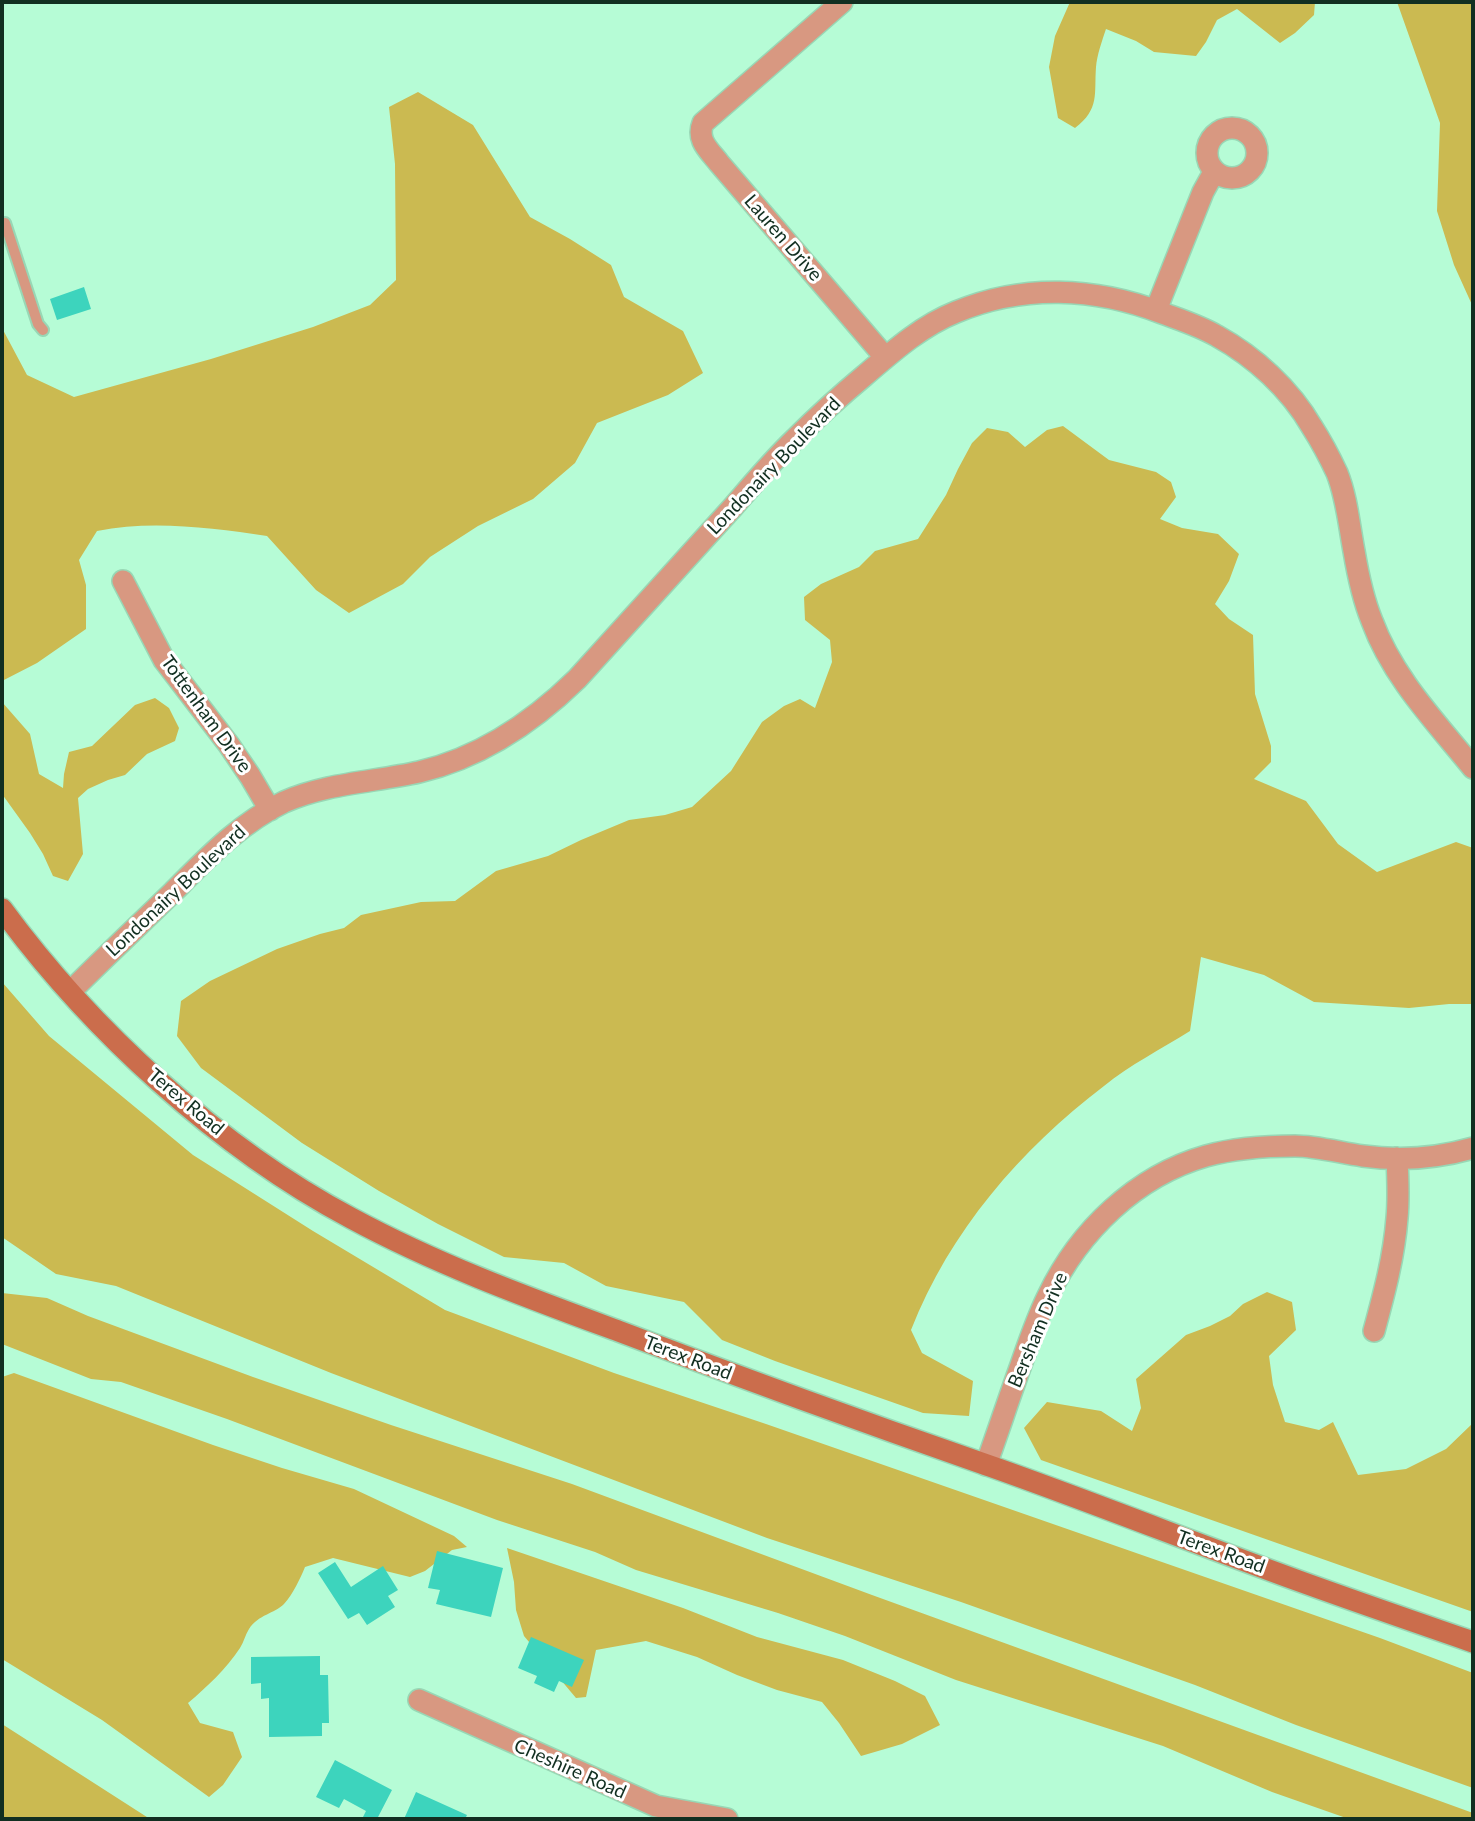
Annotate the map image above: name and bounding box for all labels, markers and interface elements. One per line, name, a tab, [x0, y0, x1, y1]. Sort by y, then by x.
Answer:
street label: Lauren Drive	[739, 190, 827, 286]
street label: Londonairy Boulevard	[703, 393, 845, 539]
street label: Tottenham Drive	[156, 651, 256, 777]
street label: Londonairy Boulevard	[102, 821, 250, 961]
street label: Terex Road	[143, 1064, 229, 1140]
street label: Bersham Drive	[1003, 1269, 1073, 1391]
street label: Terex Road	[641, 1331, 735, 1385]
street label: Terex Road	[1174, 1526, 1268, 1578]
street label: Cheshire Road	[510, 1734, 630, 1804]

